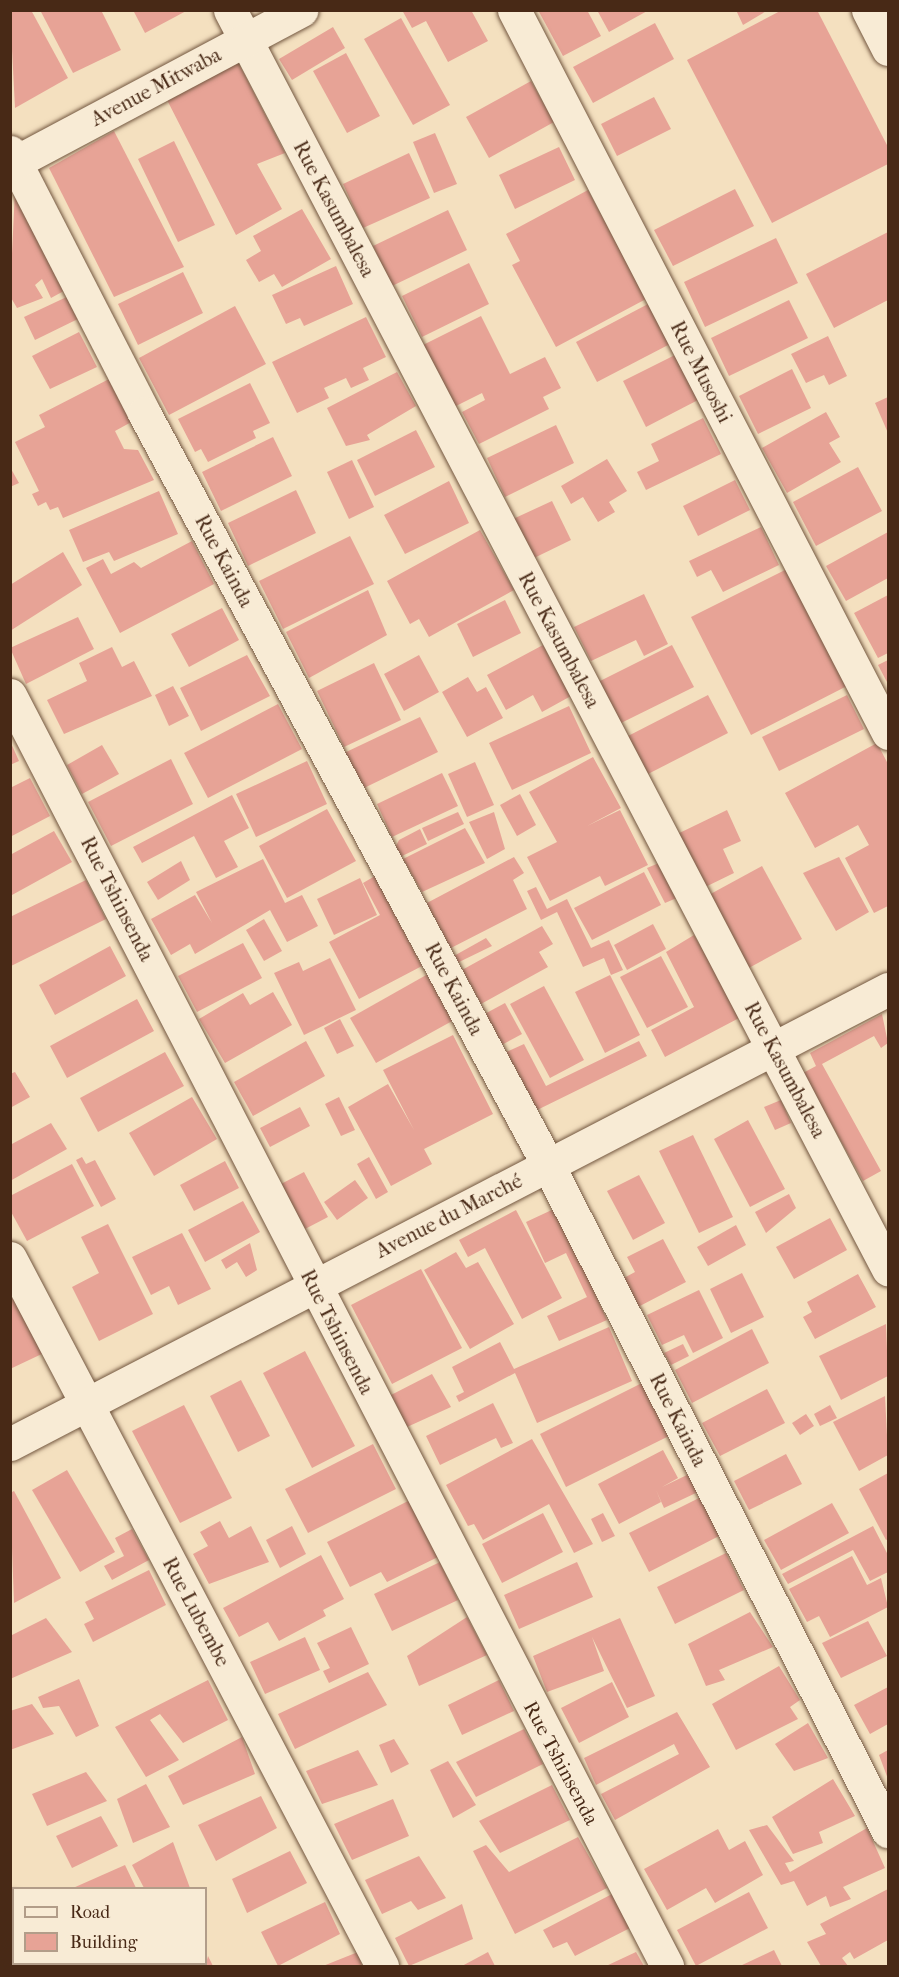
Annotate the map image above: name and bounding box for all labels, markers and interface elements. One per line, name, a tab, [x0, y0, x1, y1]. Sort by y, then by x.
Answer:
street label: Avenue Mitwaba	[87, 43, 225, 131]
street label: Rue Kasumbalesa	[288, 137, 380, 281]
street label: Rue Musoshi	[665, 317, 737, 427]
street label: Rue Kainda	[190, 511, 258, 611]
street label: Rue Kasumbalesa	[513, 568, 605, 712]
street label: Rue Tshinsenda	[75, 833, 159, 965]
street label: Rue Kainda	[420, 939, 488, 1039]
street label: Rue Kasumbalesa	[739, 998, 831, 1142]
street label: Avenue du Marché	[372, 1169, 526, 1263]
street label: Rue Tshinsenda	[295, 1266, 379, 1398]
street label: Rue Kainda	[644, 1369, 712, 1471]
street label: Rue Lubembe	[157, 1553, 235, 1671]
street label: Rue Tshinsenda	[518, 1697, 604, 1829]
legend	[12, 1887, 207, 1965]
text: Road	[70, 1902, 110, 1923]
text: Building	[70, 1932, 137, 1953]

